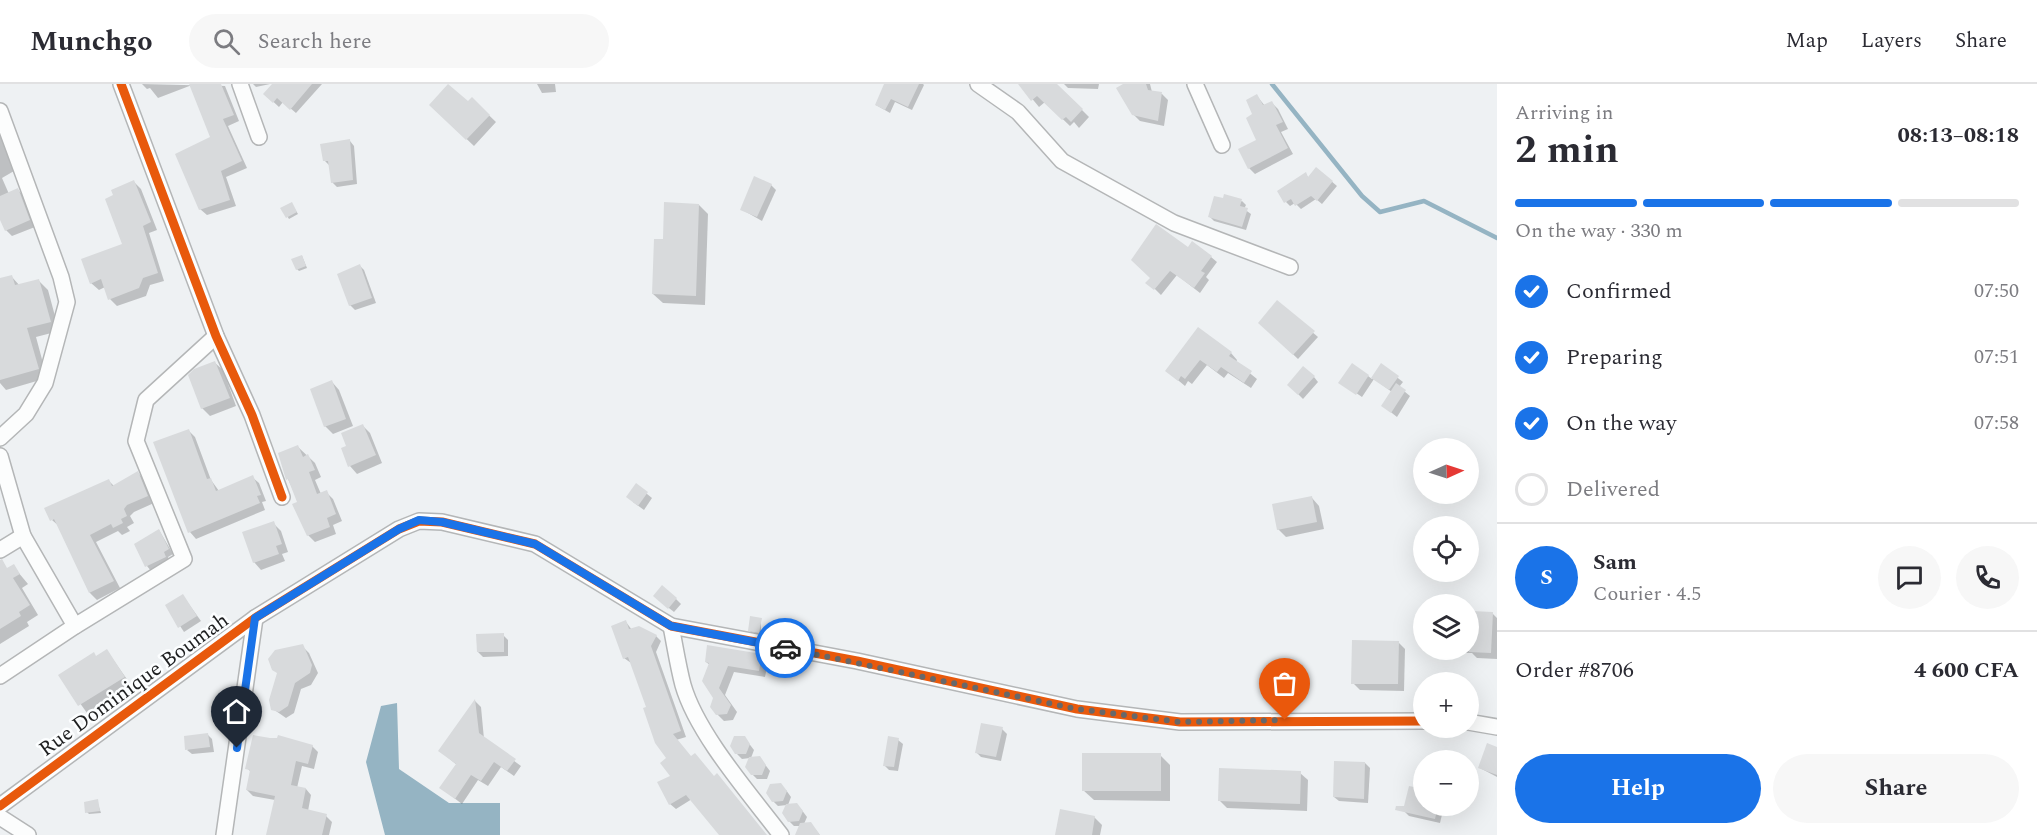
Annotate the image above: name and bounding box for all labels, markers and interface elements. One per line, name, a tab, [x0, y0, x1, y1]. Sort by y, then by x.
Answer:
search box	[189, 14, 609, 68]
text: Munchgo	[30, 20, 153, 63]
icon: search	[210, 25, 243, 58]
text: Search here	[258, 25, 372, 58]
text: Map	[1786, 25, 1828, 57]
text: Layers	[1861, 25, 1922, 57]
text: Share	[1955, 25, 2007, 57]
text: Arriving in	[1515, 98, 1613, 128]
text: 08:13–08:18	[1897, 119, 2019, 152]
text: 2 min	[1515, 121, 1619, 180]
text: On the way · 330 m	[1515, 216, 1683, 246]
icon: check	[1515, 275, 1548, 308]
text: Confirmed	[1566, 275, 1672, 308]
text: 07:50	[1974, 276, 2019, 306]
icon: check	[1515, 341, 1548, 374]
text: Preparing	[1566, 341, 1663, 374]
text: 07:51	[1974, 342, 2019, 372]
icon: check	[1515, 407, 1548, 440]
text: On the way	[1566, 407, 1677, 440]
text: 07:58	[1974, 408, 2019, 438]
north arrow	[1413, 438, 1479, 504]
map controls	[1413, 438, 1479, 816]
text: Delivered	[1566, 473, 1660, 506]
button: locate	[1413, 516, 1479, 582]
text: Sam	[1593, 546, 1637, 579]
button: chat	[1878, 546, 1941, 609]
button: phone	[1956, 546, 2019, 609]
text: S	[1540, 561, 1553, 594]
text: Courier · 4.5	[1593, 579, 1701, 609]
button: layers	[1413, 594, 1479, 660]
street label: Rue Dominique Boumah	[32, 605, 236, 765]
courier	[755, 618, 815, 678]
icon: car	[769, 632, 802, 665]
text: Order #8706	[1515, 654, 1634, 687]
text: 4 600 CFA	[1914, 654, 2019, 687]
pin	[1259, 658, 1310, 720]
icon: bag	[1268, 667, 1301, 700]
button: +	[1413, 672, 1479, 738]
pin	[211, 686, 262, 748]
icon: home	[220, 695, 253, 728]
button: −	[1413, 750, 1479, 816]
button: Help	[1515, 754, 1761, 823]
button: Share	[1773, 754, 2019, 823]

